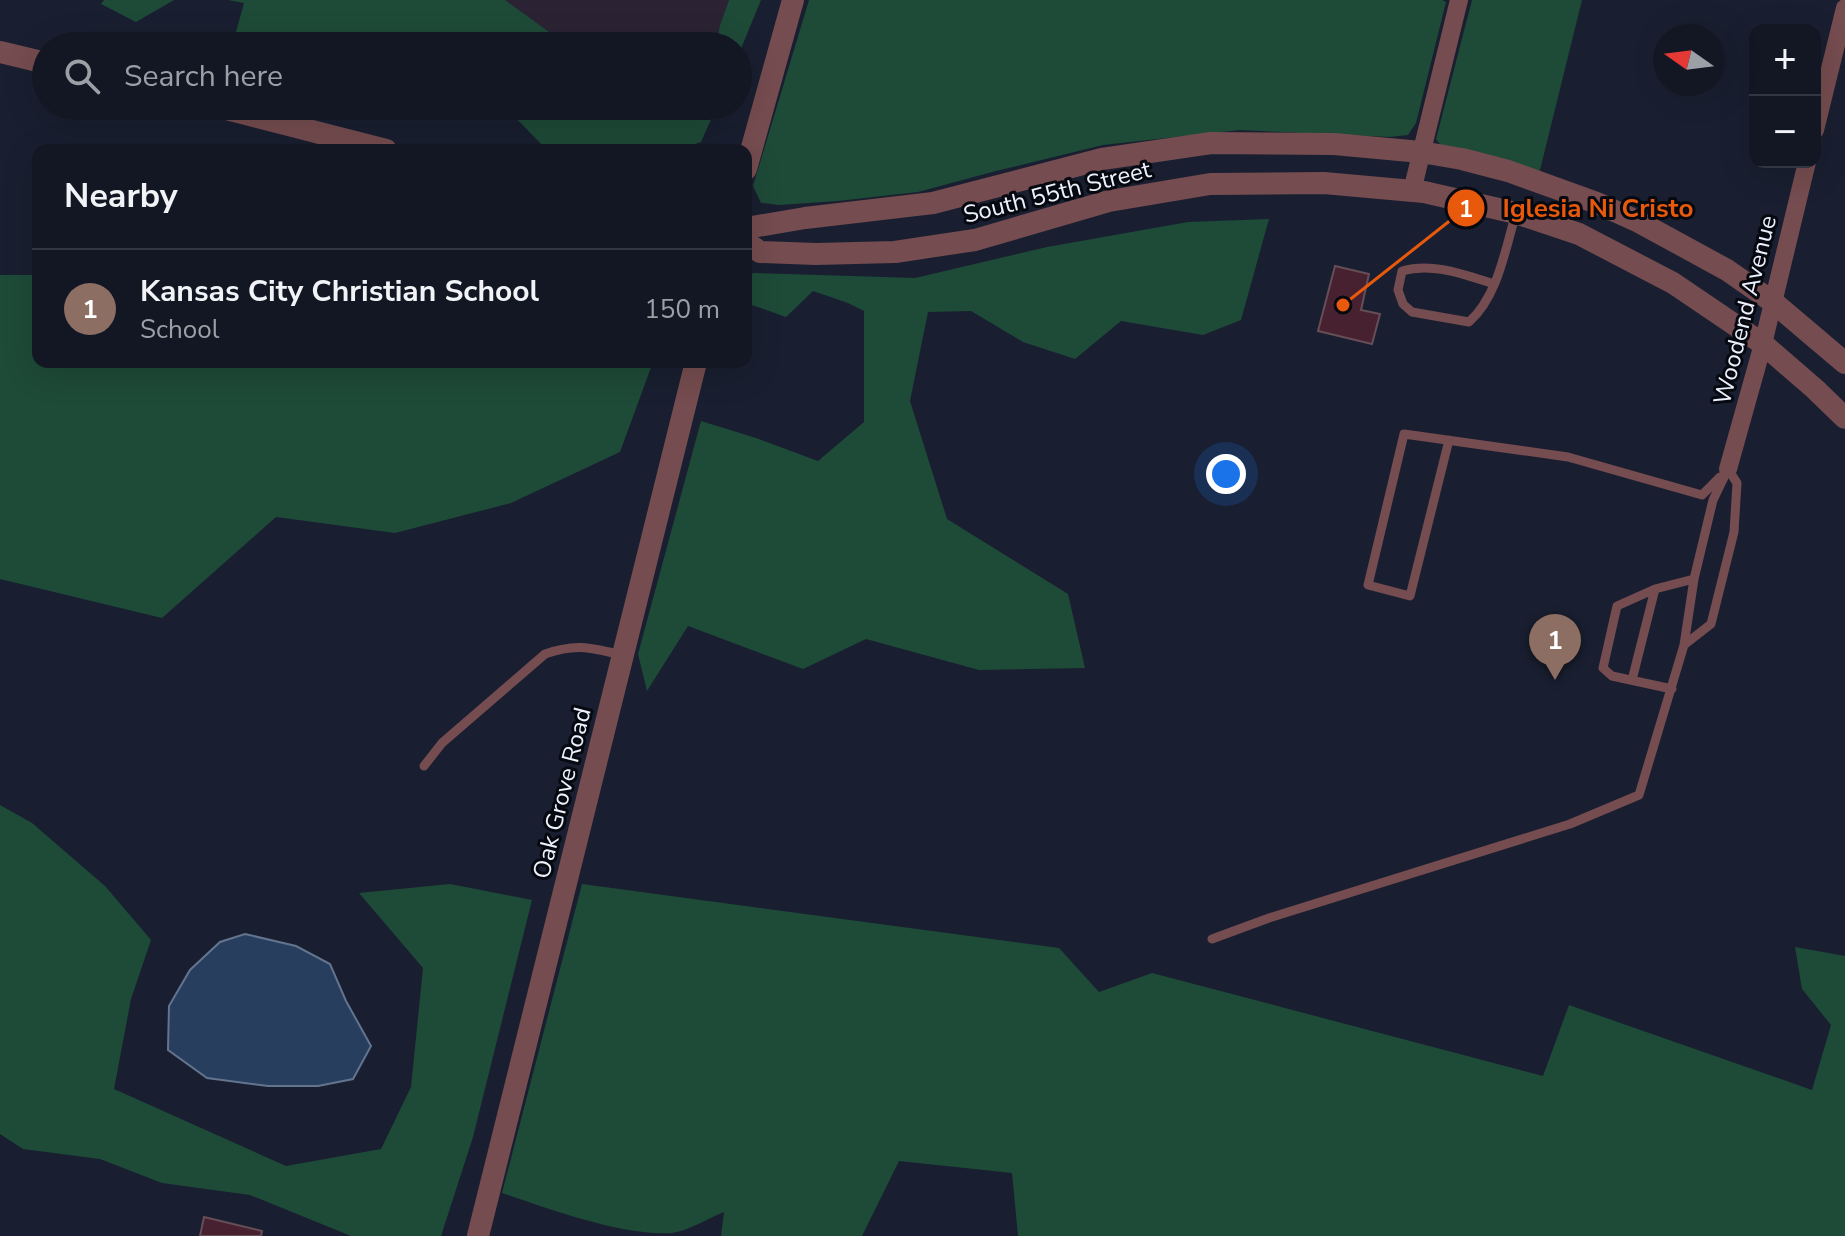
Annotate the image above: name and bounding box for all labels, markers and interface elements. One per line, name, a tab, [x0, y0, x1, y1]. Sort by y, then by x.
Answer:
north arrow	[1653, 24, 1725, 96]
map controls	[1749, 24, 1821, 168]
button: +	[1749, 24, 1821, 96]
search box	[32, 32, 752, 120]
icon: search	[60, 54, 104, 98]
text: Search here	[124, 56, 283, 97]
button: −	[1749, 96, 1821, 168]
street label: South 55th Street	[960, 153, 1155, 231]
text: Nearby	[64, 173, 178, 219]
callout: Iglesia Ni Cristo	[1446, 183, 1709, 233]
text: Iglesia Ni Cristo	[1503, 191, 1693, 226]
text: 1	[1459, 193, 1473, 225]
street label: Woodend Avenue	[1706, 212, 1784, 408]
text: Kansas City Christian School	[140, 271, 539, 312]
text: 1	[82, 292, 98, 327]
text: 150 m	[644, 292, 720, 327]
text: School	[140, 312, 219, 347]
your location	[1206, 454, 1246, 494]
pin: 1	[1529, 614, 1581, 680]
street label: Oak Grove Road	[525, 704, 599, 882]

